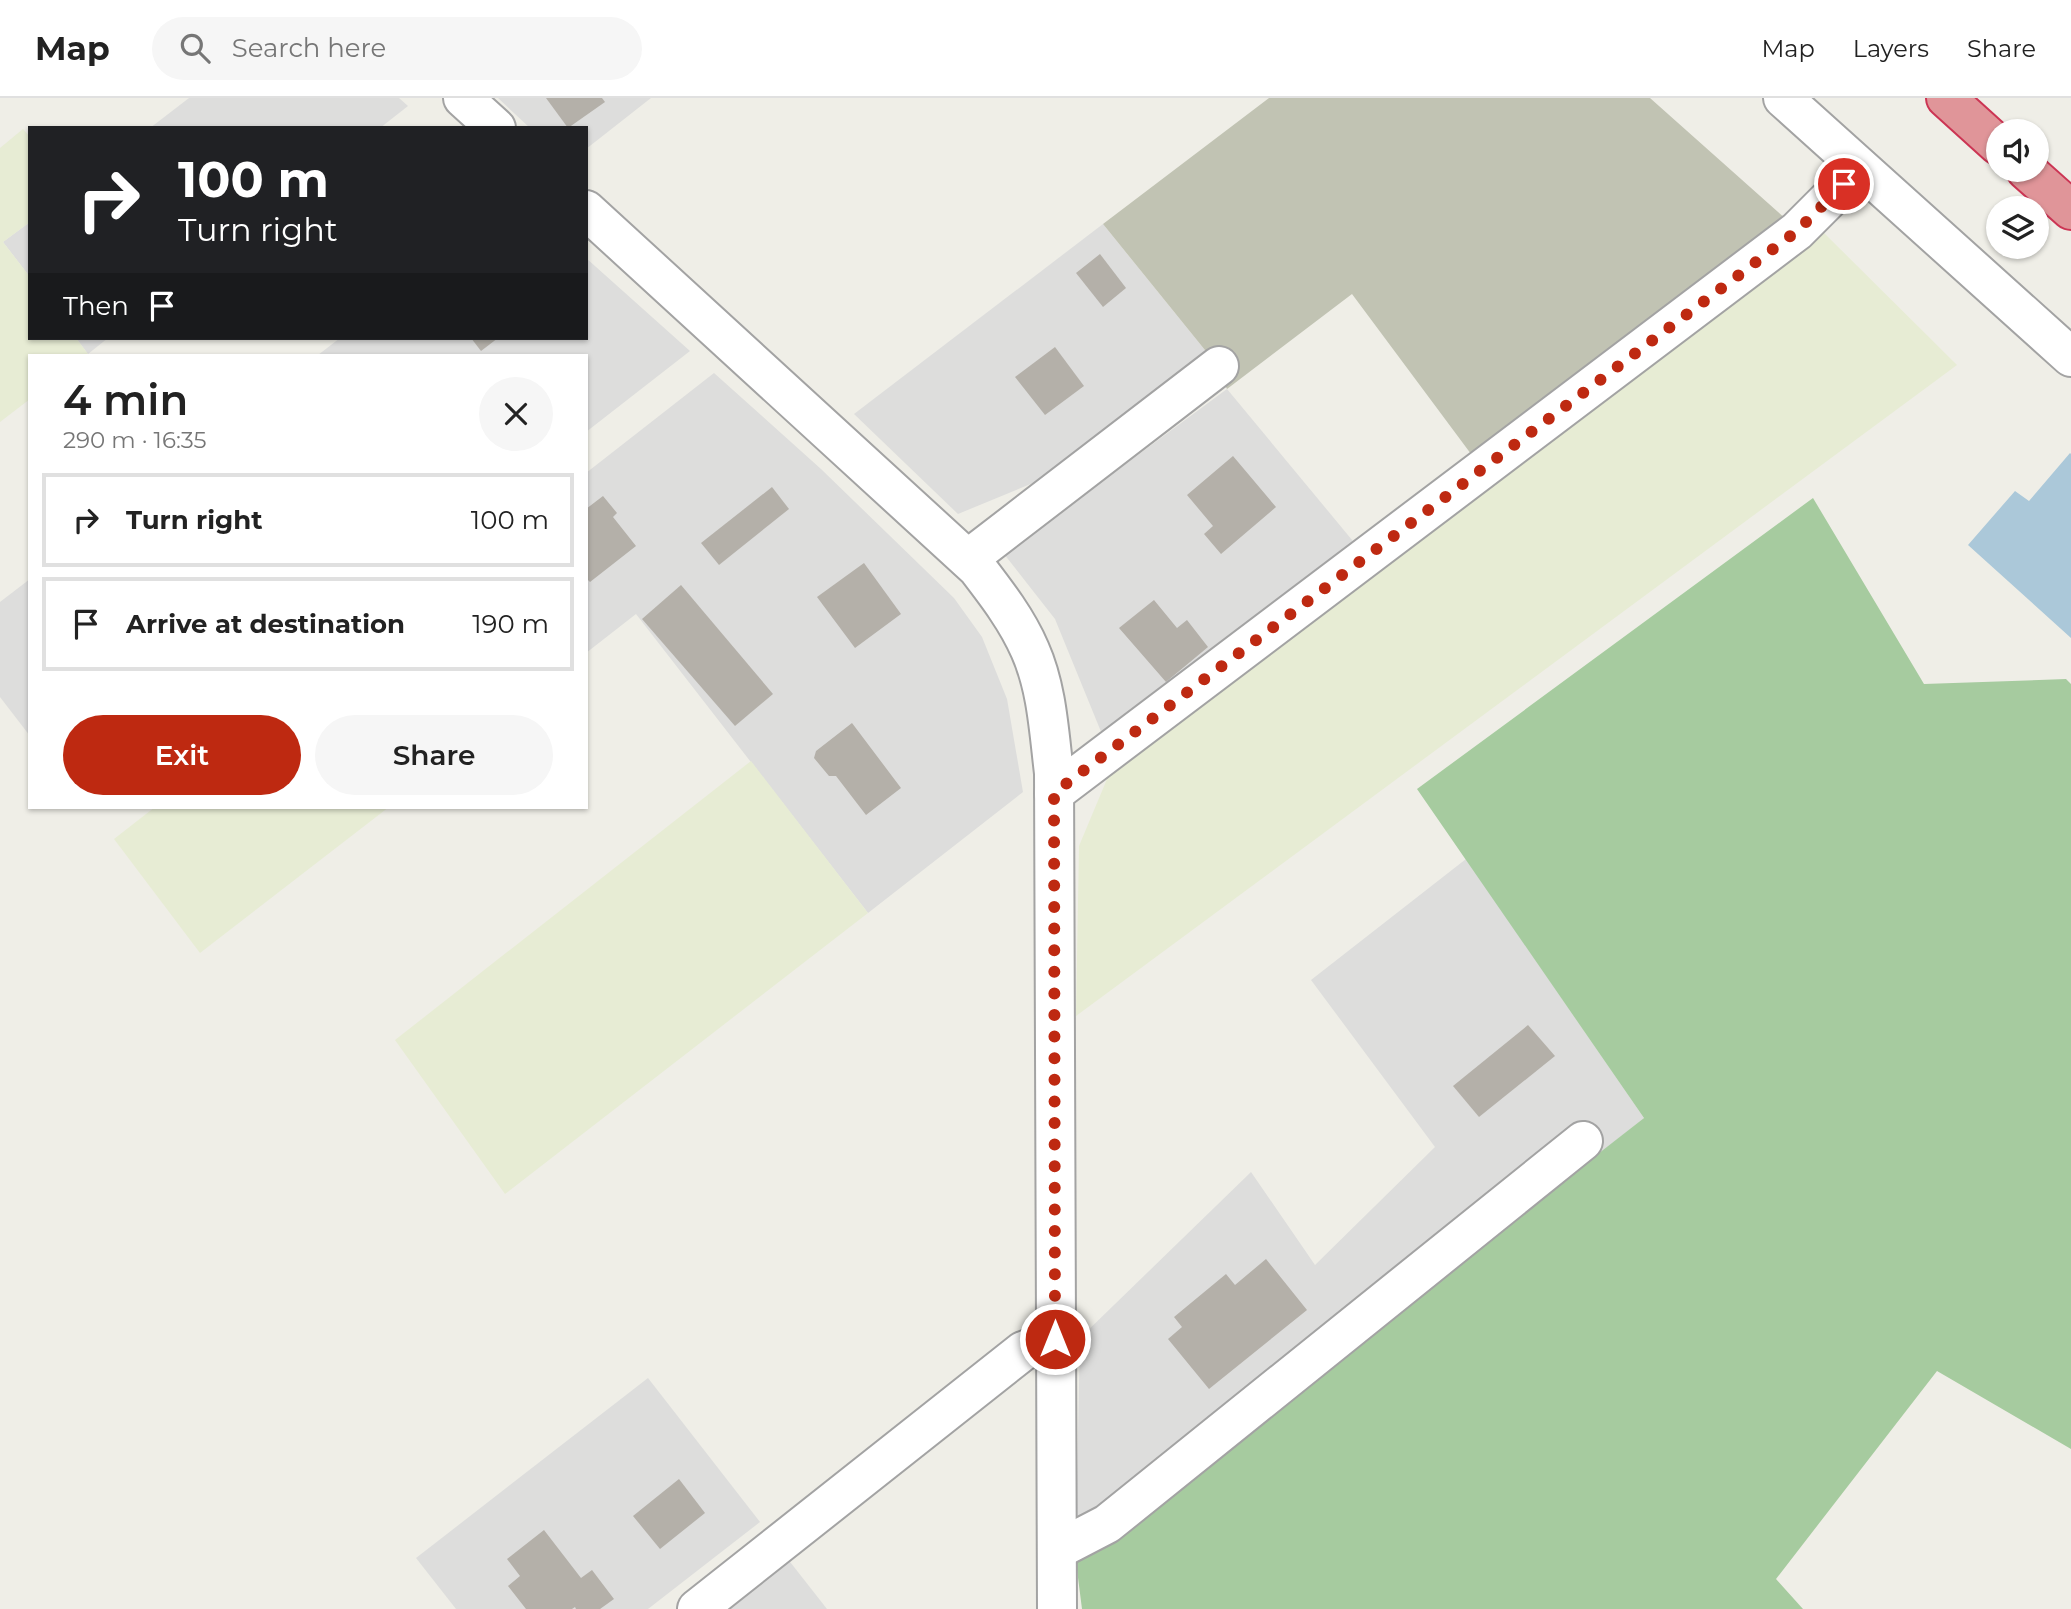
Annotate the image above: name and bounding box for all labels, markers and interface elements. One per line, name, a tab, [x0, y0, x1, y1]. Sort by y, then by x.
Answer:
search box	[152, 17, 642, 80]
text: Map	[35, 28, 110, 68]
icon: search	[176, 29, 214, 67]
text: Search here	[232, 32, 386, 64]
text: Map	[1761, 34, 1815, 63]
text: Layers	[1853, 34, 1929, 63]
text: Share	[1967, 34, 2036, 63]
map controls	[1986, 119, 2049, 259]
button: sound	[1986, 119, 2049, 182]
text: 100 m	[178, 150, 329, 209]
icon: right	[63, 154, 154, 245]
pin	[1814, 154, 1874, 214]
icon: arrive	[1825, 165, 1863, 203]
button: layers	[1986, 196, 2049, 259]
text: Turn right	[178, 210, 338, 249]
icon: arrive	[143, 287, 181, 325]
text: Then	[63, 290, 129, 322]
text: 4 min	[63, 374, 188, 426]
button: close	[479, 377, 553, 451]
text: 290 m · 16:35	[63, 426, 207, 454]
icon: right	[67, 501, 105, 539]
text: Turn right	[126, 504, 262, 536]
text: 100 m	[471, 504, 549, 536]
icon: arrive	[67, 605, 105, 643]
text: Arrive at destination	[126, 608, 405, 640]
text: 190 m	[472, 608, 549, 640]
button: Exit	[63, 715, 301, 795]
button: Share	[315, 715, 553, 795]
position arrow	[1018, 1302, 1092, 1376]

